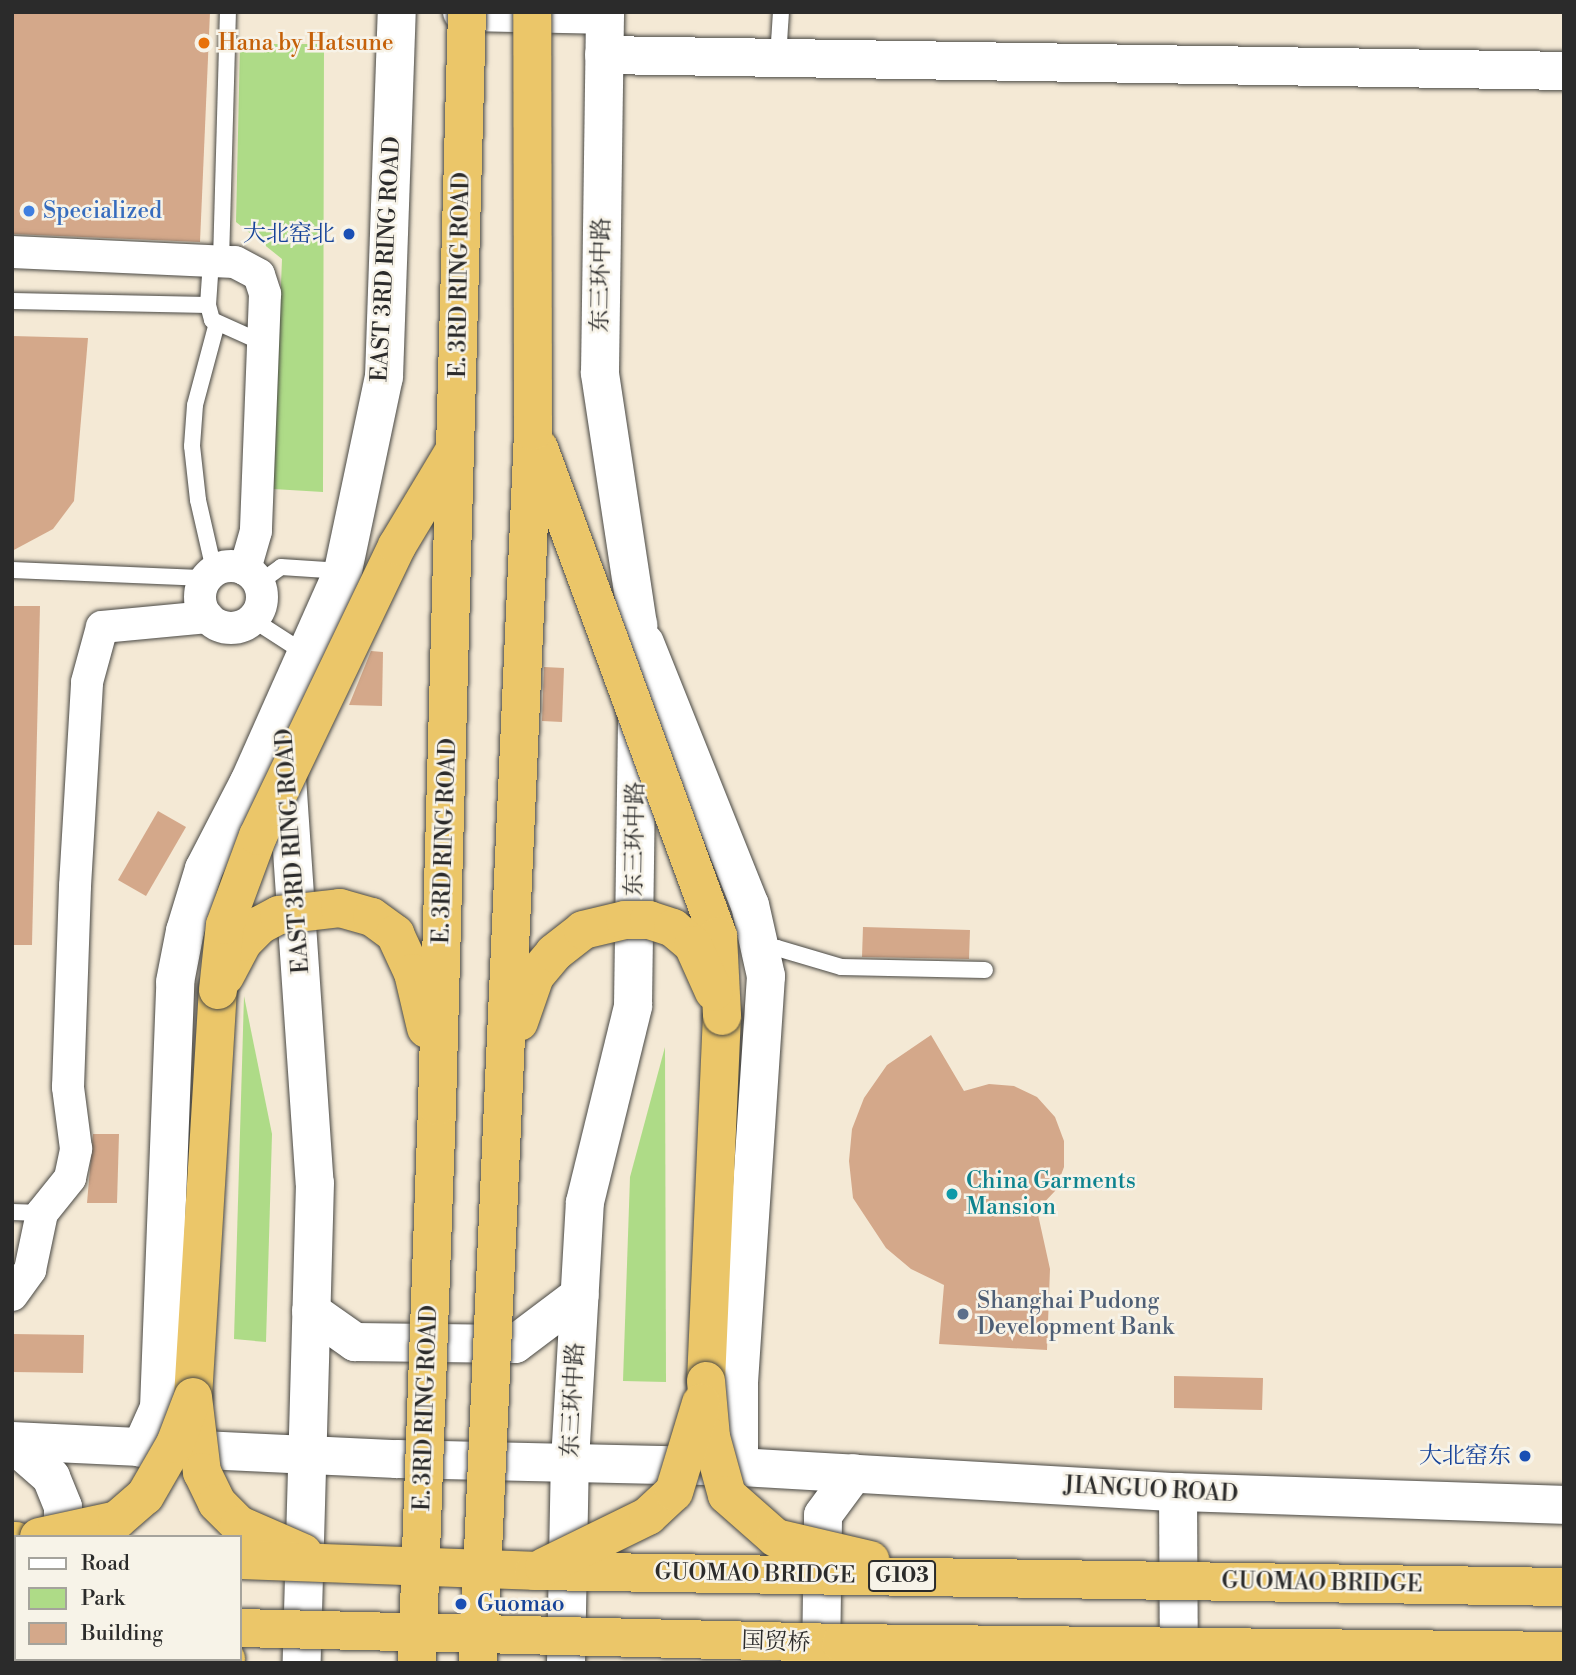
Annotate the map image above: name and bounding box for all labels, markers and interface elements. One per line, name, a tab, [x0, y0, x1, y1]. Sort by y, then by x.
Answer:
place label: Hana by Hatsune	[218, 29, 394, 57]
marker: Hana by Hatsune	[196, 35, 212, 51]
street label: EAST 3RD RING ROAD	[366, 135, 406, 383]
street label: E. 3RD RING ROAD	[444, 172, 476, 378]
place label: Specialized	[43, 197, 162, 225]
marker: Specialized	[21, 203, 37, 219]
street label: 东三环中路	[586, 217, 616, 333]
place label: 大北窑北	[243, 220, 335, 248]
marker: 大北窑北	[341, 226, 357, 242]
street label: EAST 3RD RING ROAD	[271, 727, 315, 975]
street label: E. 3RD RING ROAD	[428, 737, 462, 945]
street label: 东三环中路	[620, 781, 650, 897]
place label: China Garments Mansion	[966, 1167, 1136, 1221]
marker: China Garments Mansion	[944, 1186, 960, 1202]
place label: Shanghai Pudong Development Bank	[977, 1287, 1174, 1341]
street label: E. 3RD RING ROAD	[409, 1304, 443, 1512]
marker: Shanghai Pudong Development Bank	[955, 1306, 971, 1322]
street label: 东三环中路	[556, 1342, 590, 1458]
place label: 大北窑东	[1419, 1442, 1511, 1470]
marker: 大北窑东	[1517, 1448, 1533, 1464]
street label: JIANGUO ROAD	[1063, 1472, 1239, 1508]
legend	[14, 1535, 242, 1661]
text: Road	[81, 1551, 130, 1577]
street label: GUOMAO BRIDGE	[654, 1558, 856, 1590]
road number: G103	[867, 1558, 937, 1594]
street label: GUOMAO BRIDGE	[1221, 1567, 1423, 1599]
text: Park	[81, 1586, 125, 1612]
place label: Guomao	[477, 1590, 565, 1618]
marker: Guomao	[451, 1594, 471, 1614]
text: Building	[81, 1621, 163, 1647]
street label: 国贸桥	[741, 1627, 811, 1657]

